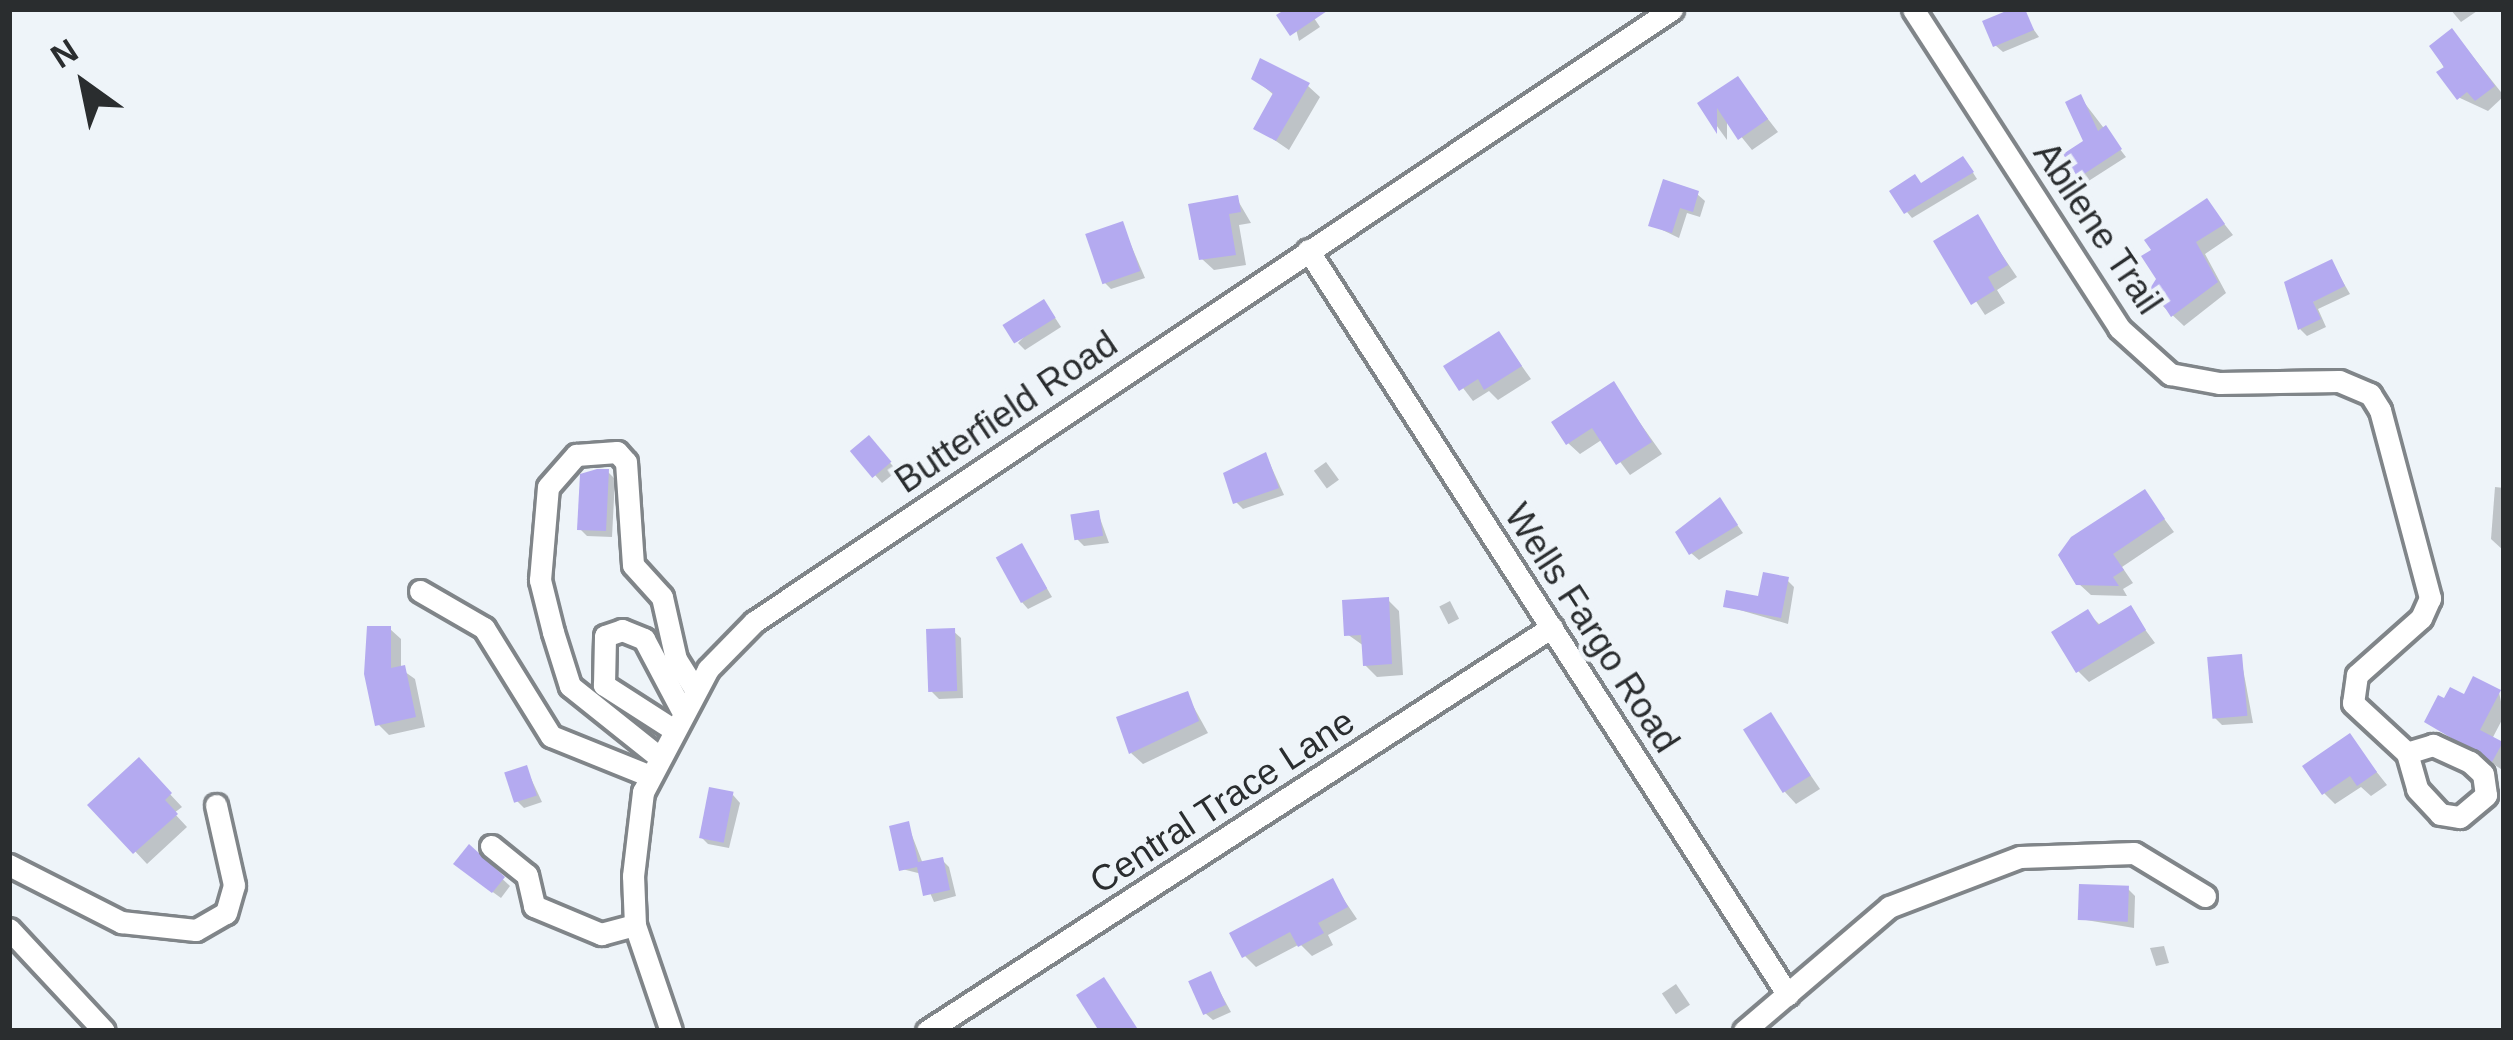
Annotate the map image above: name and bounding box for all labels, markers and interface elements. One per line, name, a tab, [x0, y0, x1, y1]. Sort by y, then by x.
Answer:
north arrow	[24, 24, 144, 144]
text: N	[44, 31, 84, 75]
street label: Abilene Trail	[2025, 134, 2171, 322]
street label: Butterfield Road	[887, 322, 1125, 502]
street label: Wells Fargo Road	[1496, 496, 1688, 760]
street label: Central Trace Lane	[1082, 699, 1362, 903]

